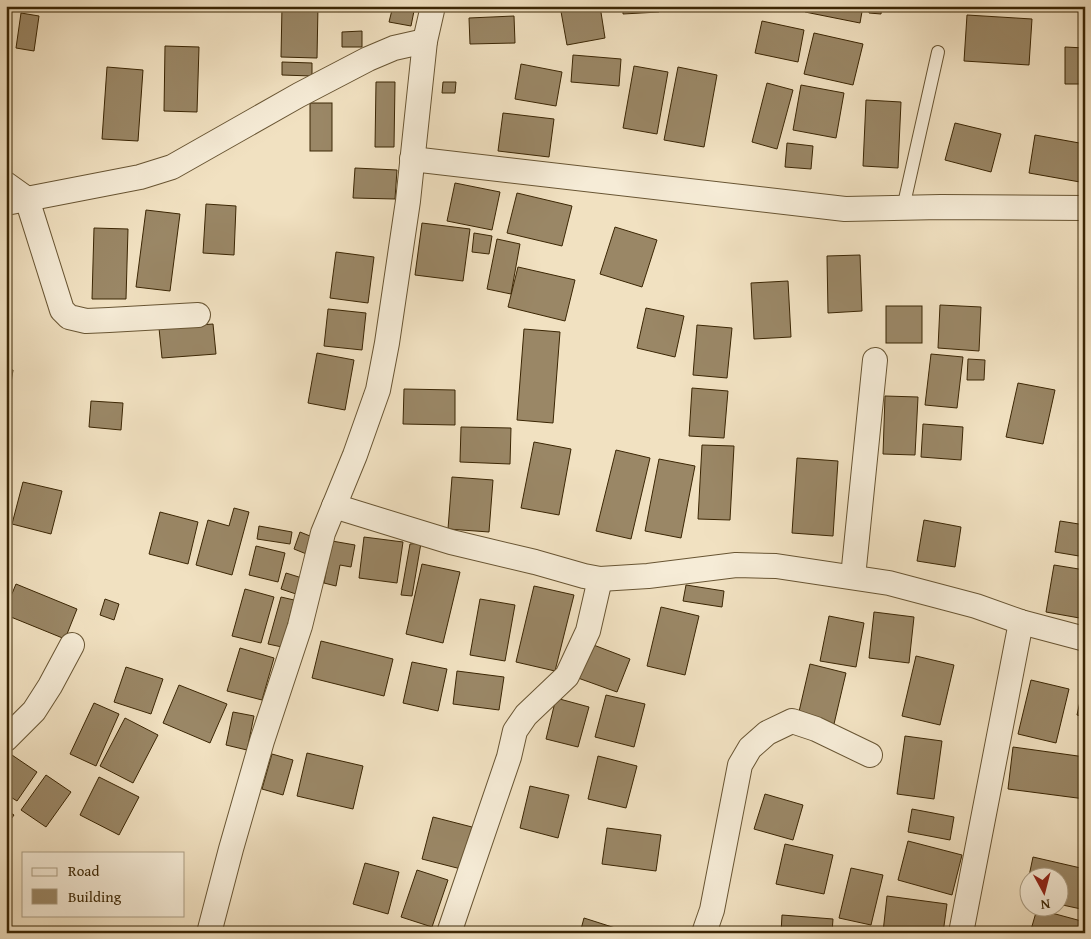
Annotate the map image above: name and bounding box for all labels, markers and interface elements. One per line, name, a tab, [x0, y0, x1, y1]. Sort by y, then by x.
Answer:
legend	[22, 852, 185, 916]
text: Road	[68, 860, 99, 881]
north arrow	[1018, 866, 1068, 916]
text: Building	[68, 886, 122, 907]
text: N	[1039, 894, 1051, 915]

